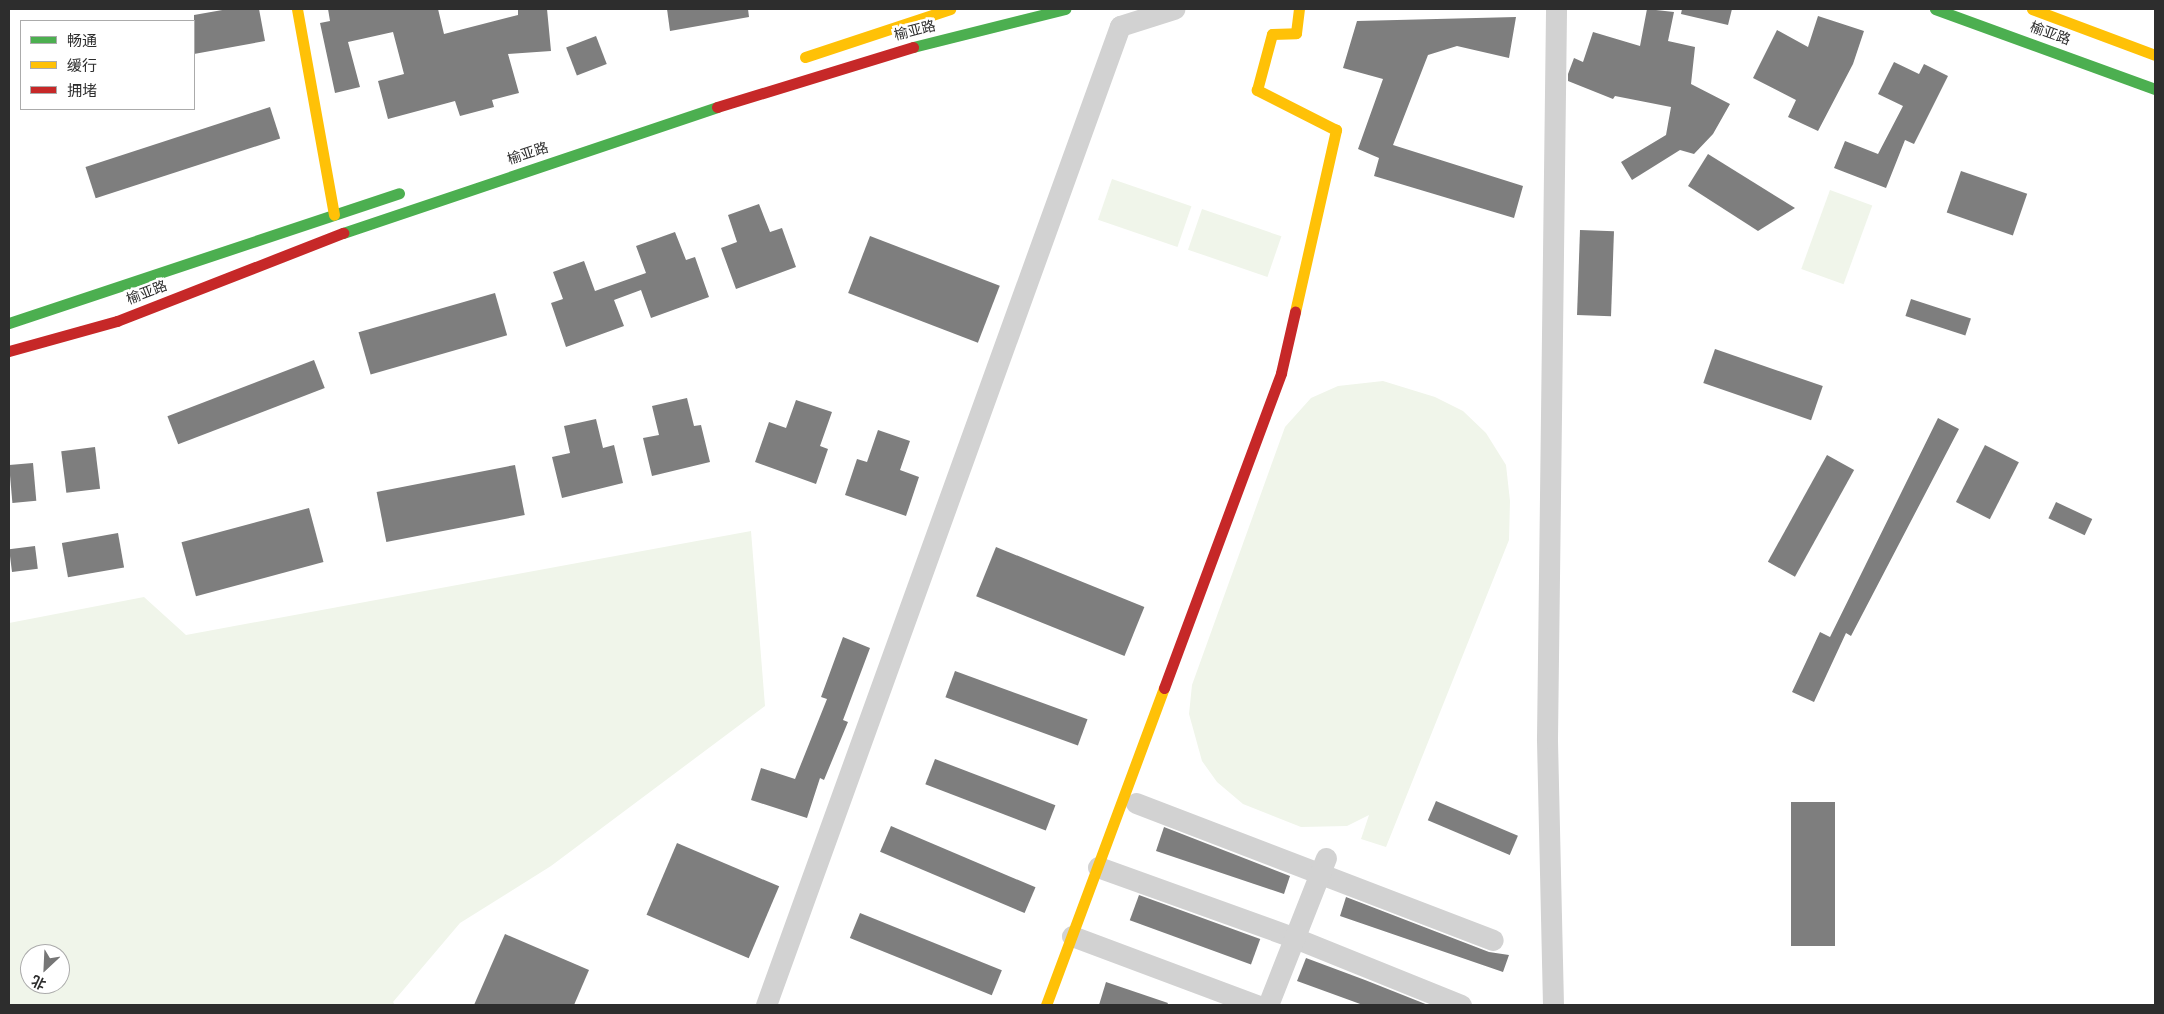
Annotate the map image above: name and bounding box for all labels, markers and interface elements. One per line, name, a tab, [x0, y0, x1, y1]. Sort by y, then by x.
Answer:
street label: 榆亚路	[893, 18, 937, 44]
street label: 榆亚路	[2027, 19, 2073, 49]
legend	[20, 20, 195, 110]
text: 畅通	[67, 32, 97, 50]
text: 缓行	[67, 57, 97, 75]
text: 拥堵	[67, 82, 97, 100]
street label: 榆亚路	[505, 140, 551, 168]
street label: 榆亚路	[124, 278, 170, 308]
north arrow	[20, 944, 70, 994]
text: 北	[29, 971, 49, 993]

